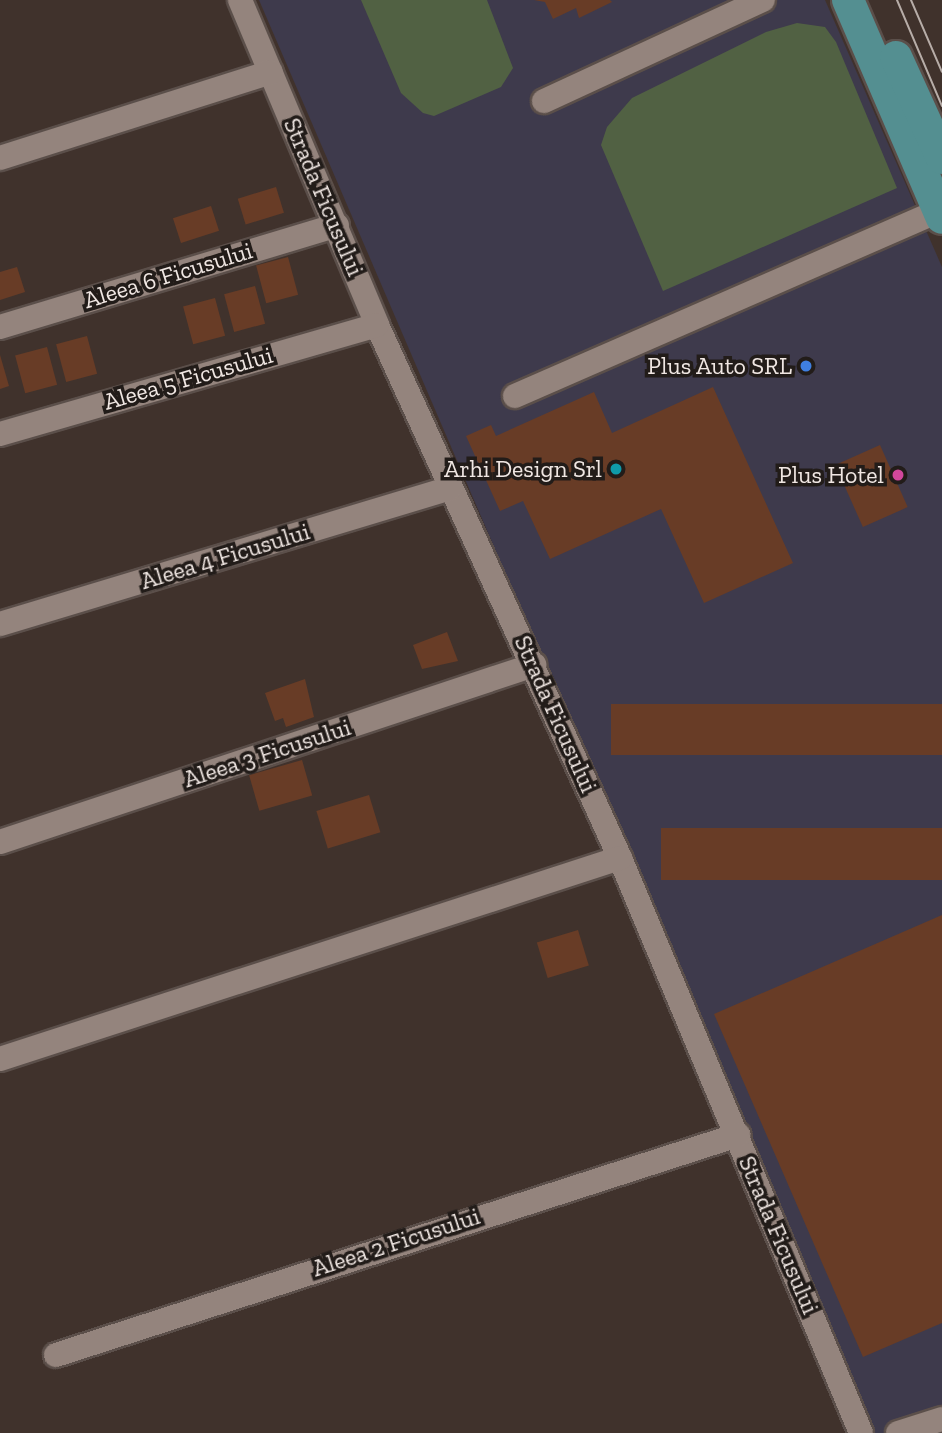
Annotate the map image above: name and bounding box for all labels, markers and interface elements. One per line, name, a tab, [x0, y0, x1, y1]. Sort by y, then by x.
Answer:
street label: Strada Ficusului	[278, 114, 370, 280]
street label: Aleea 6 Ficusului	[80, 236, 256, 314]
street label: Aleea 5 Ficusului	[100, 340, 276, 416]
place label: Plus Auto SRL	[646, 352, 792, 380]
marker: Plus Auto SRL	[798, 358, 814, 374]
place label: Arhi Design Srl	[444, 455, 602, 483]
marker: Arhi Design Srl	[608, 461, 624, 477]
place label: Plus Hotel	[778, 461, 884, 489]
marker: Plus Hotel	[890, 467, 906, 483]
street label: Aleea 4 Ficusului	[137, 517, 313, 595]
street label: Strada Ficusului	[509, 631, 603, 797]
street label: Aleea 3 Ficusului	[180, 712, 354, 794]
street label: Strada Ficusului	[733, 1152, 825, 1318]
street label: Aleea 2 Ficusului	[309, 1201, 483, 1283]

